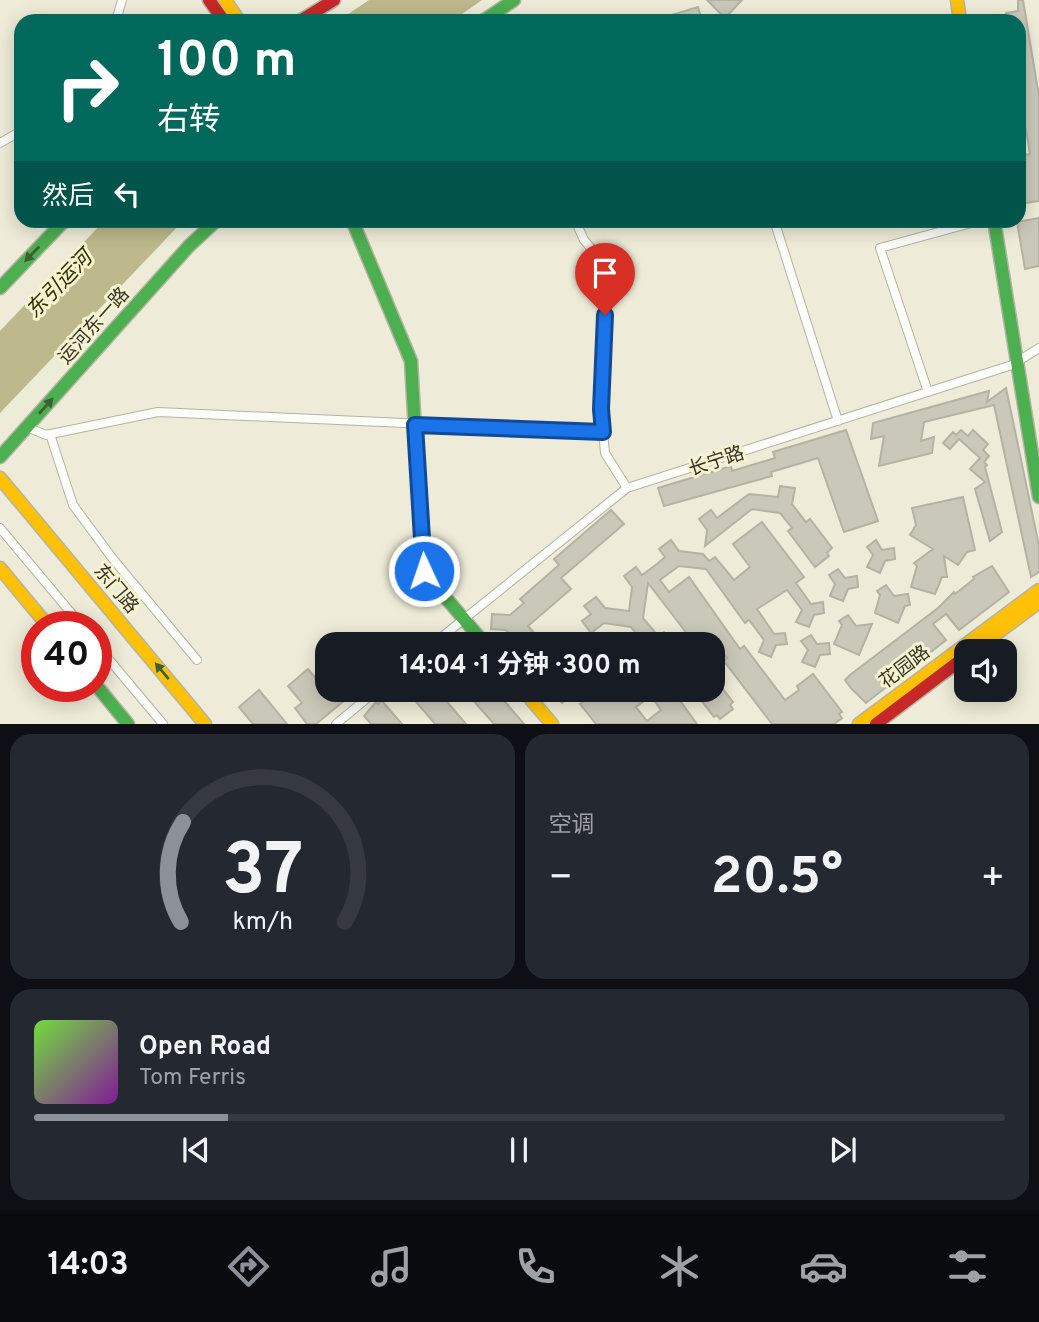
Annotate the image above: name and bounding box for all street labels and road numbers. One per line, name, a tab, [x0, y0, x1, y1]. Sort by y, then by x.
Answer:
street label: 运河东一路	[54, 283, 135, 370]
street label: 长宁路	[686, 442, 747, 482]
street label: 东门路	[88, 560, 143, 619]
street label: 花园路	[875, 641, 935, 694]

